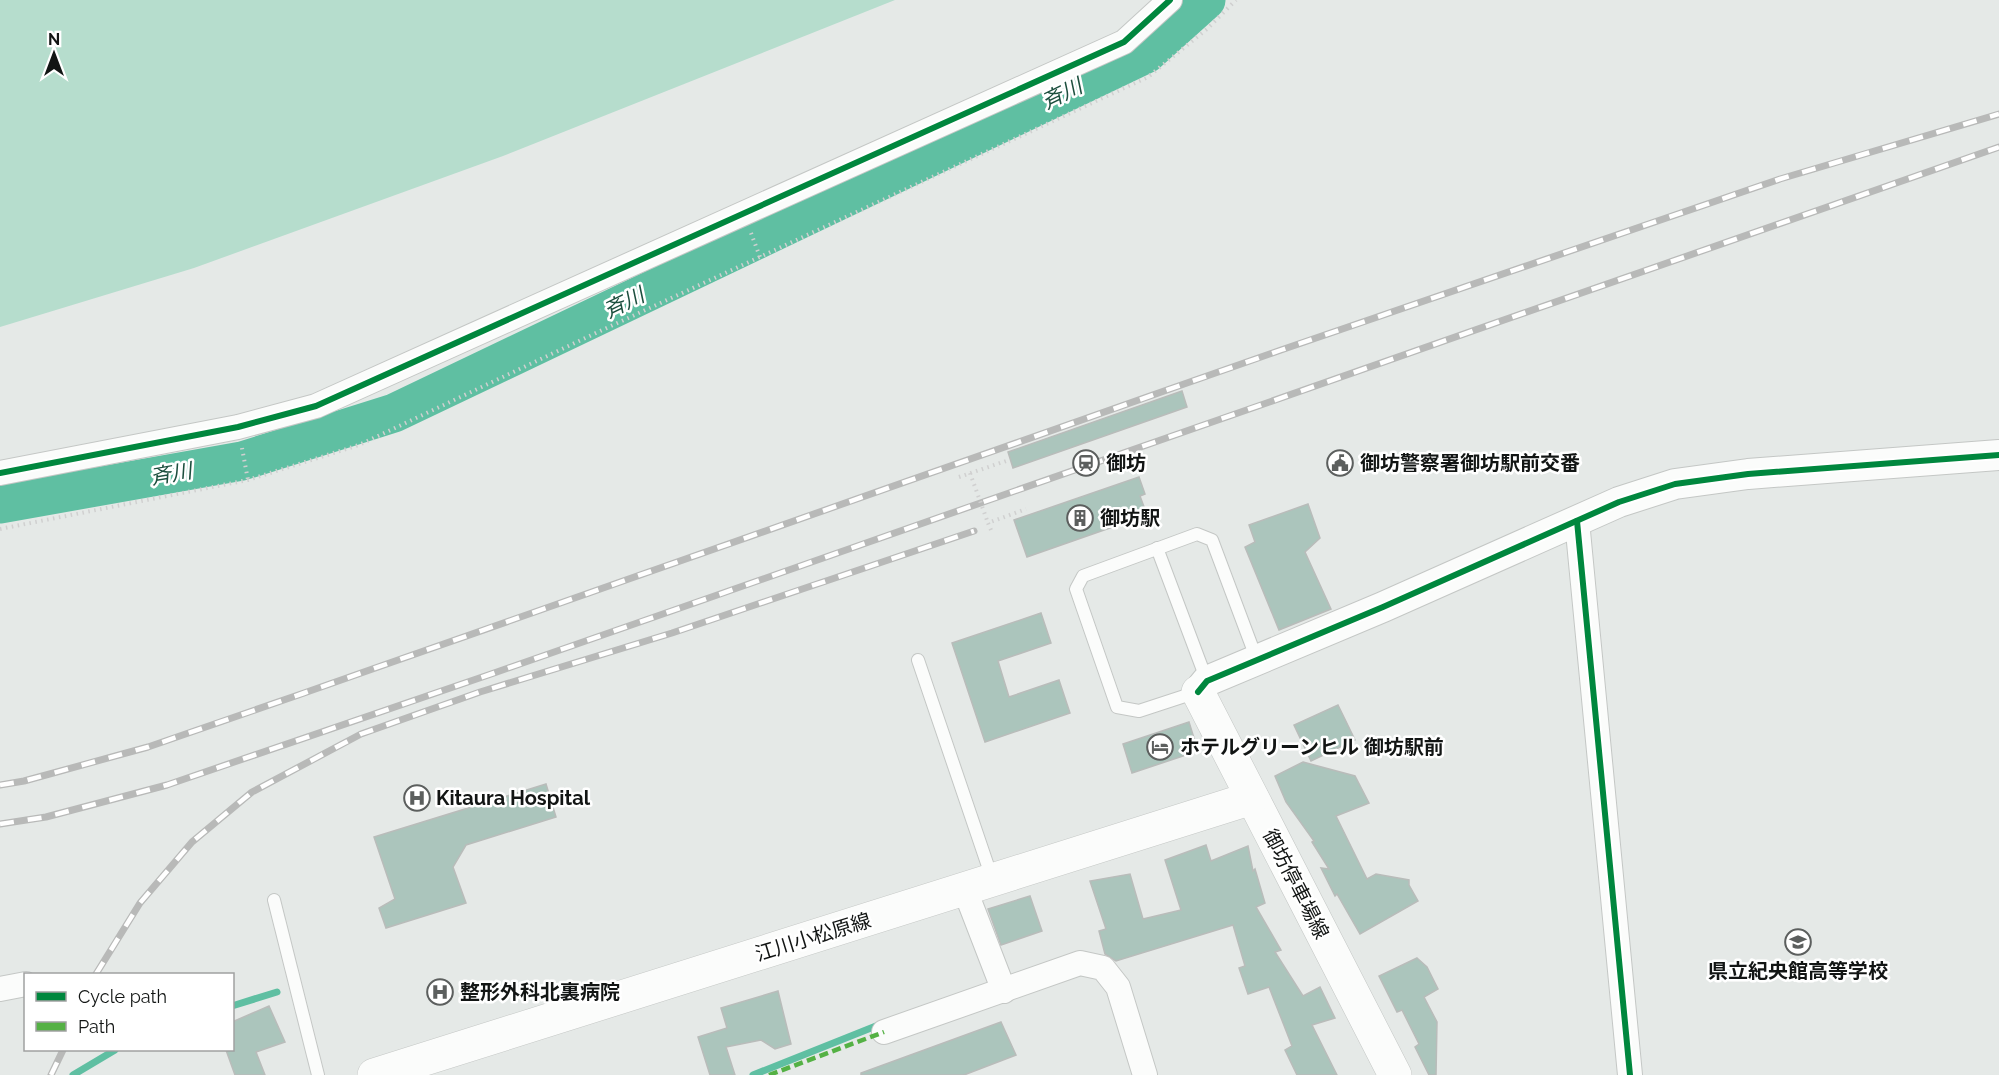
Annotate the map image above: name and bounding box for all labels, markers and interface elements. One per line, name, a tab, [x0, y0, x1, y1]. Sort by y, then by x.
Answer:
north arrow	[24, 24, 84, 84]
text: N	[48, 30, 60, 49]
water label: 斉川	[1037, 72, 1088, 114]
water label: 斉川	[599, 281, 650, 323]
station icon: 御坊	[1071, 448, 1101, 478]
public building icon: 御坊警察署御坊駅前交番	[1325, 448, 1355, 478]
place label: 御坊	[1106, 451, 1146, 475]
place label: 御坊警察署御坊駅前交番	[1360, 451, 1580, 475]
water label: 斉川	[148, 457, 196, 489]
building icon: 御坊駅	[1065, 503, 1095, 533]
place label: 御坊駅	[1100, 506, 1160, 530]
hotel icon: ホテルグリーンヒル 御坊駅前	[1145, 732, 1175, 762]
place label: ホテルグリーンヒル 御坊駅前	[1180, 735, 1444, 759]
hospital icon: Kitaura Hospital	[402, 783, 432, 813]
place label: Kitaura Hospital	[436, 786, 591, 810]
street label: 御坊停車場線	[1258, 825, 1334, 943]
street label: 江川小松原線	[752, 908, 874, 966]
school or university icon: 県立紀央館高等学校	[1783, 927, 1813, 957]
place label: 県立紀央館高等学校	[1708, 959, 1888, 983]
legend	[24, 973, 234, 1051]
hospital icon: 整形外科北裏病院	[425, 977, 455, 1007]
place label: 整形外科北裏病院	[460, 980, 620, 1004]
text: Cycle path	[78, 986, 167, 1007]
text: Path	[78, 1016, 115, 1037]

